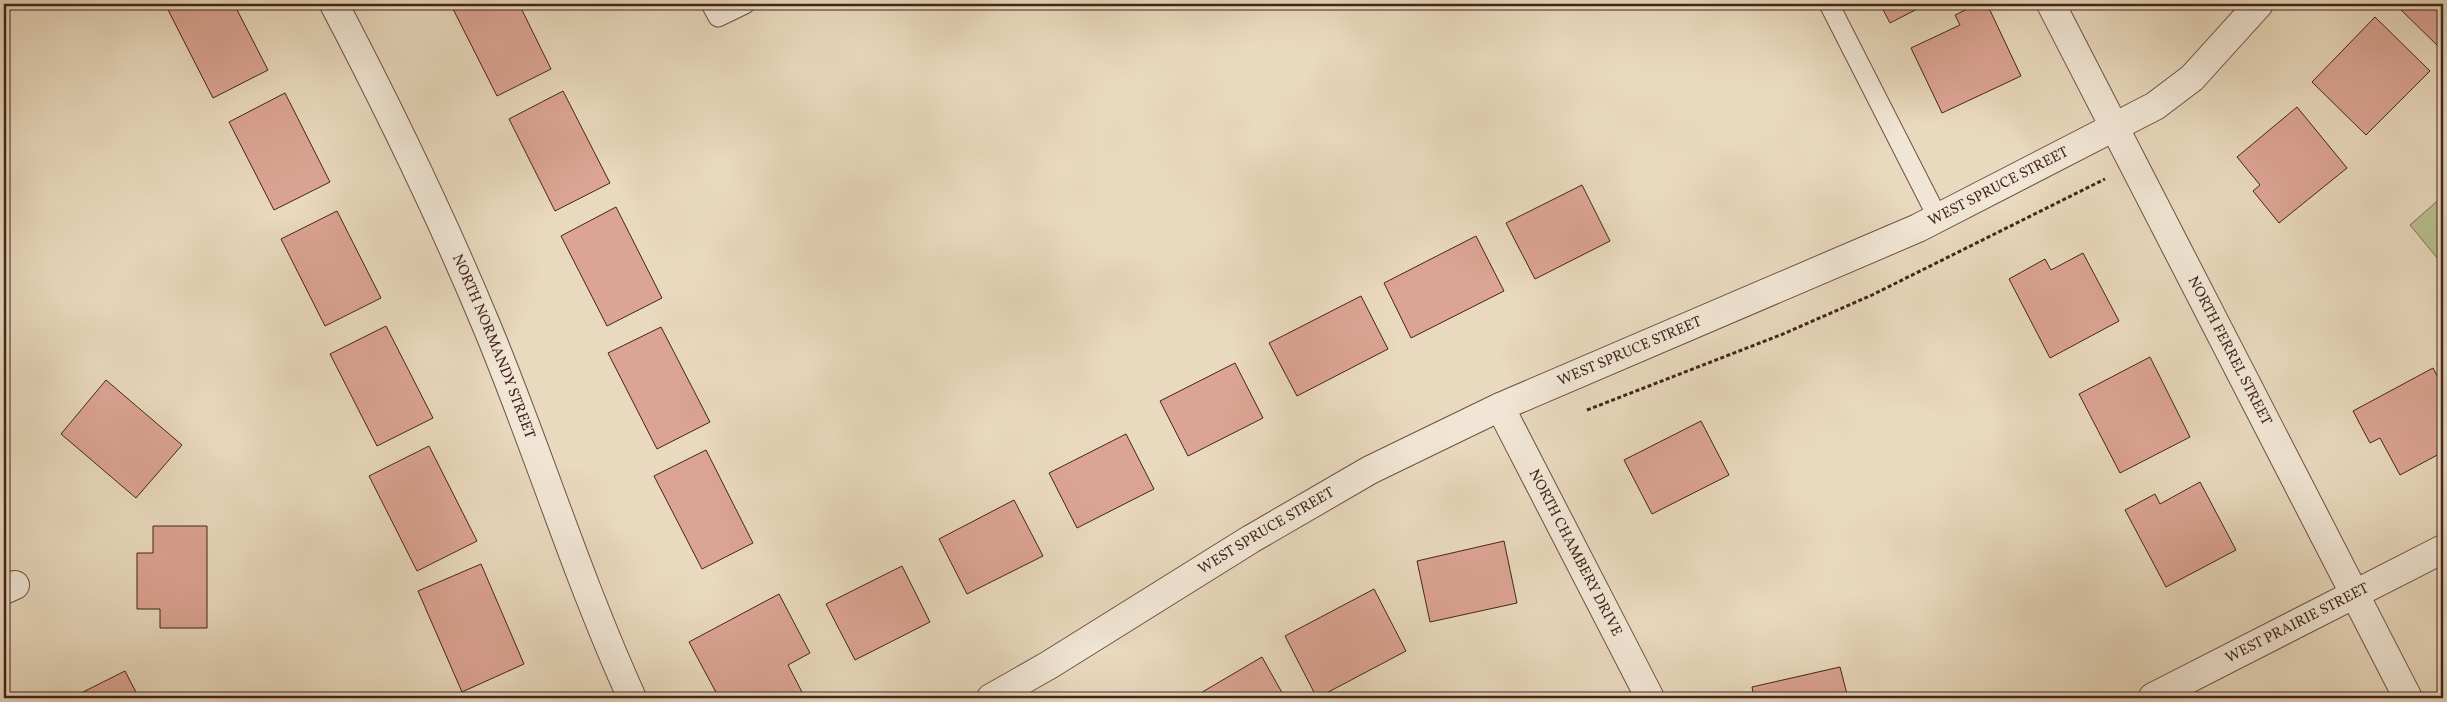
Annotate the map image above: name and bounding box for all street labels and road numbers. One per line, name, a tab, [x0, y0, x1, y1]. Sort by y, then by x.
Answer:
street label: WEST SPRUCE STREET	[1925, 142, 2072, 231]
street label: NORTH NORMANDY STREET	[447, 251, 540, 442]
street label: NORTH FERREL STREET	[2182, 273, 2277, 429]
street label: WEST SPRUCE STREET	[1554, 311, 1705, 392]
street label: NORTH CHAMBERY DRIVE	[1523, 466, 1627, 640]
street label: WEST SPRUCE STREET	[1194, 482, 1338, 580]
street label: WEST PRAIRIE STREET	[2222, 578, 2373, 669]

